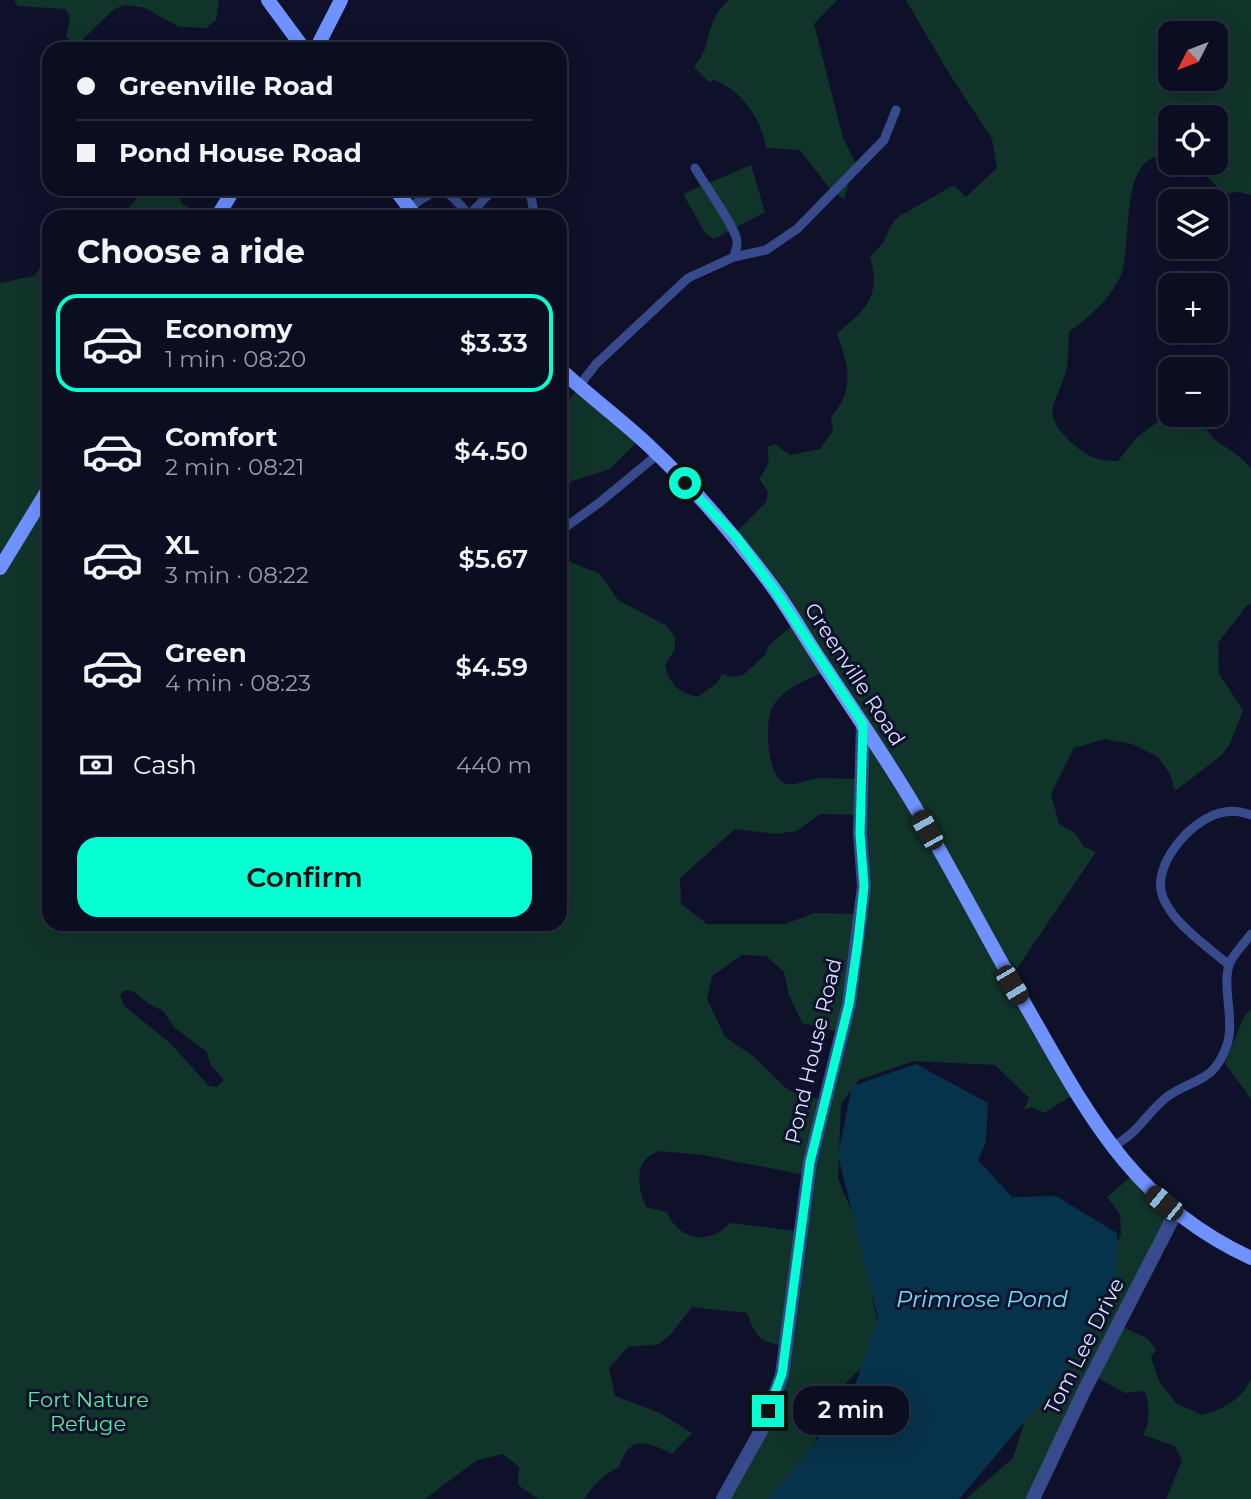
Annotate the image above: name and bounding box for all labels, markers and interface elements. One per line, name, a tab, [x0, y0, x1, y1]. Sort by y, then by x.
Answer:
north arrow	[1158, 21, 1228, 91]
map controls	[1158, 21, 1228, 427]
text: Greenville Road	[119, 70, 333, 102]
button: locate	[1158, 105, 1228, 175]
text: Pond House Road	[119, 137, 362, 169]
button: layers	[1158, 189, 1228, 259]
text: Choose a ride	[77, 232, 305, 271]
button: +	[1158, 273, 1228, 343]
icon: car	[81, 312, 144, 375]
text: Economy	[165, 313, 292, 345]
text: $3.33	[460, 327, 528, 359]
text: 1 min · 08:20	[165, 345, 306, 373]
button: −	[1158, 357, 1228, 427]
icon: car	[81, 420, 144, 483]
text: Comfort	[165, 421, 277, 453]
text: $4.50	[454, 435, 528, 467]
text: 2 min · 08:21	[165, 453, 304, 481]
route start	[669, 467, 701, 499]
icon: car	[81, 528, 144, 591]
text: XL	[165, 529, 199, 561]
text: $5.67	[458, 543, 528, 575]
text: 3 min · 08:22	[165, 561, 309, 589]
street label: Greenville Road	[800, 598, 910, 750]
icon: car	[81, 636, 144, 699]
text: Green	[165, 637, 247, 669]
text: $4.59	[455, 651, 528, 683]
text: 4 min · 08:23	[165, 669, 311, 697]
icon: cash	[77, 746, 115, 784]
text: Cash	[133, 749, 197, 781]
text: 440 m	[456, 751, 532, 779]
car	[908, 807, 947, 853]
button: Confirm	[77, 837, 532, 917]
street label: Pond House Road	[779, 956, 847, 1146]
car	[993, 962, 1032, 1008]
car	[1142, 1182, 1187, 1224]
street label: Tom Lee Drive	[1039, 1274, 1129, 1418]
water label: Primrose Pond	[896, 1285, 1068, 1313]
callout: 2 min	[792, 1386, 908, 1436]
park label: Fort Nature Refuge	[27, 1387, 149, 1436]
route end	[752, 1395, 784, 1427]
text: 2 min	[818, 1396, 884, 1424]

